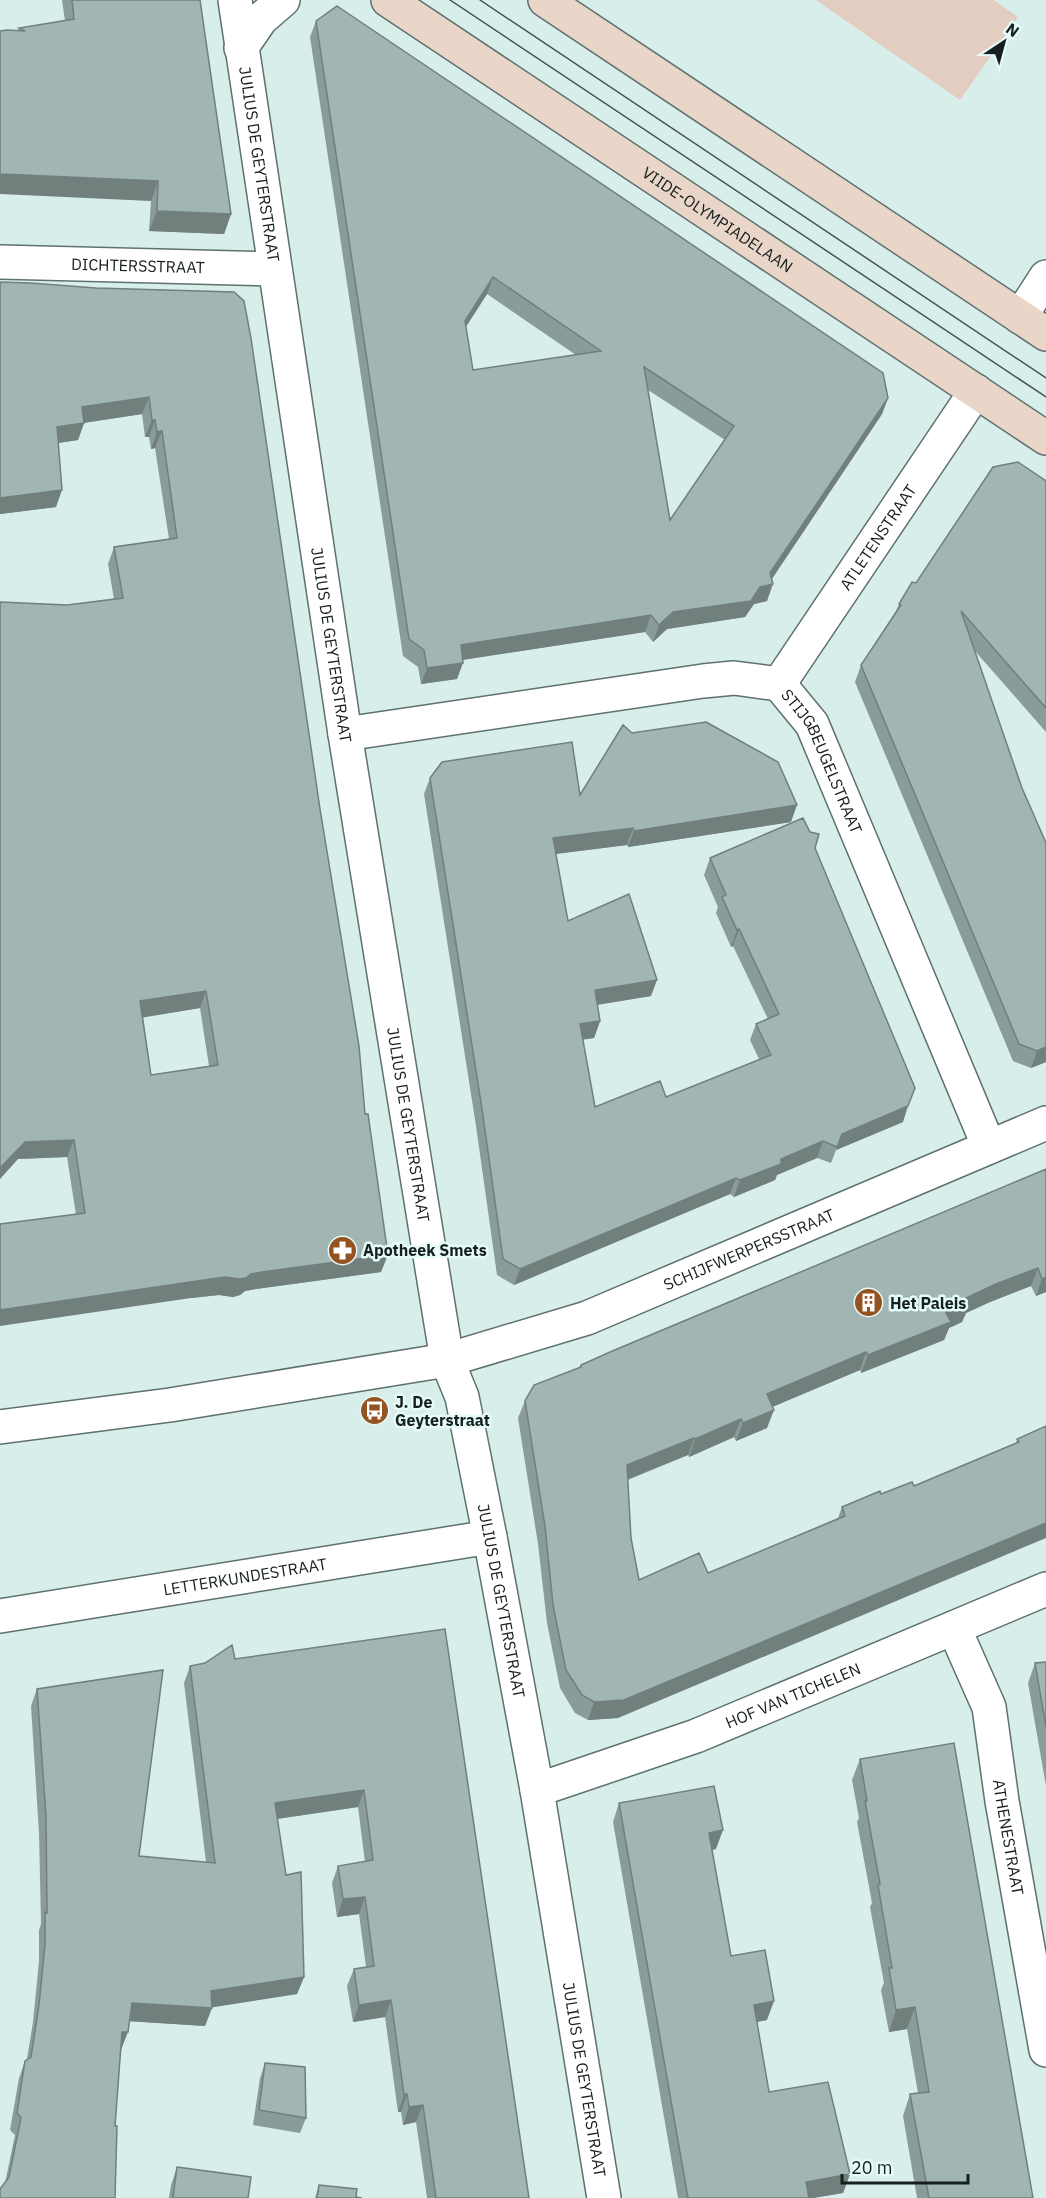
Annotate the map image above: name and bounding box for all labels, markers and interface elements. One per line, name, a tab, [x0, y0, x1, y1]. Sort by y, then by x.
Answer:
north arrow	[974, 12, 1034, 72]
text: N	[1002, 18, 1023, 41]
street label: JULIUS DE GEYTERSTRAAT	[235, 65, 284, 263]
street label: VIIDE-OLYMPIADELAAN	[639, 162, 797, 277]
street label: DICHTERSSTRAAT	[71, 254, 205, 277]
street label: ATLETENSTRAAT	[835, 481, 920, 594]
street label: JULIUS DE GEYTERSTRAAT	[307, 546, 356, 744]
street label: STIJGBEUGELSTRAAT	[777, 685, 867, 837]
street label: JULIUS DE GEYTERSTRAAT	[383, 1026, 434, 1224]
street label: SCHIJFWERPERSSTRAAT	[660, 1204, 837, 1294]
pharmacy icon: Apotheek Smets	[326, 1234, 358, 1266]
place label: Apotheek Smets	[363, 1240, 487, 1260]
building icon: Het Paleis	[853, 1287, 885, 1319]
place label: Het Paleis	[890, 1293, 966, 1313]
place label: J. De Geyterstraat	[395, 1392, 490, 1430]
bus stop icon: J. De Geyterstraat	[358, 1395, 390, 1427]
street label: JULIUS DE GEYTERSTRAAT	[474, 1502, 530, 1699]
street label: LETTERKUNDESTRAAT	[162, 1553, 328, 1600]
street label: HOF VAN TICHELEN	[722, 1658, 863, 1733]
street label: ATHENESTRAAT	[989, 1778, 1028, 1897]
street label: JULIUS DE GEYTERSTRAAT	[559, 1981, 610, 2179]
scale bar	[842, 2147, 968, 2185]
text: 20 m	[851, 2156, 893, 2179]

